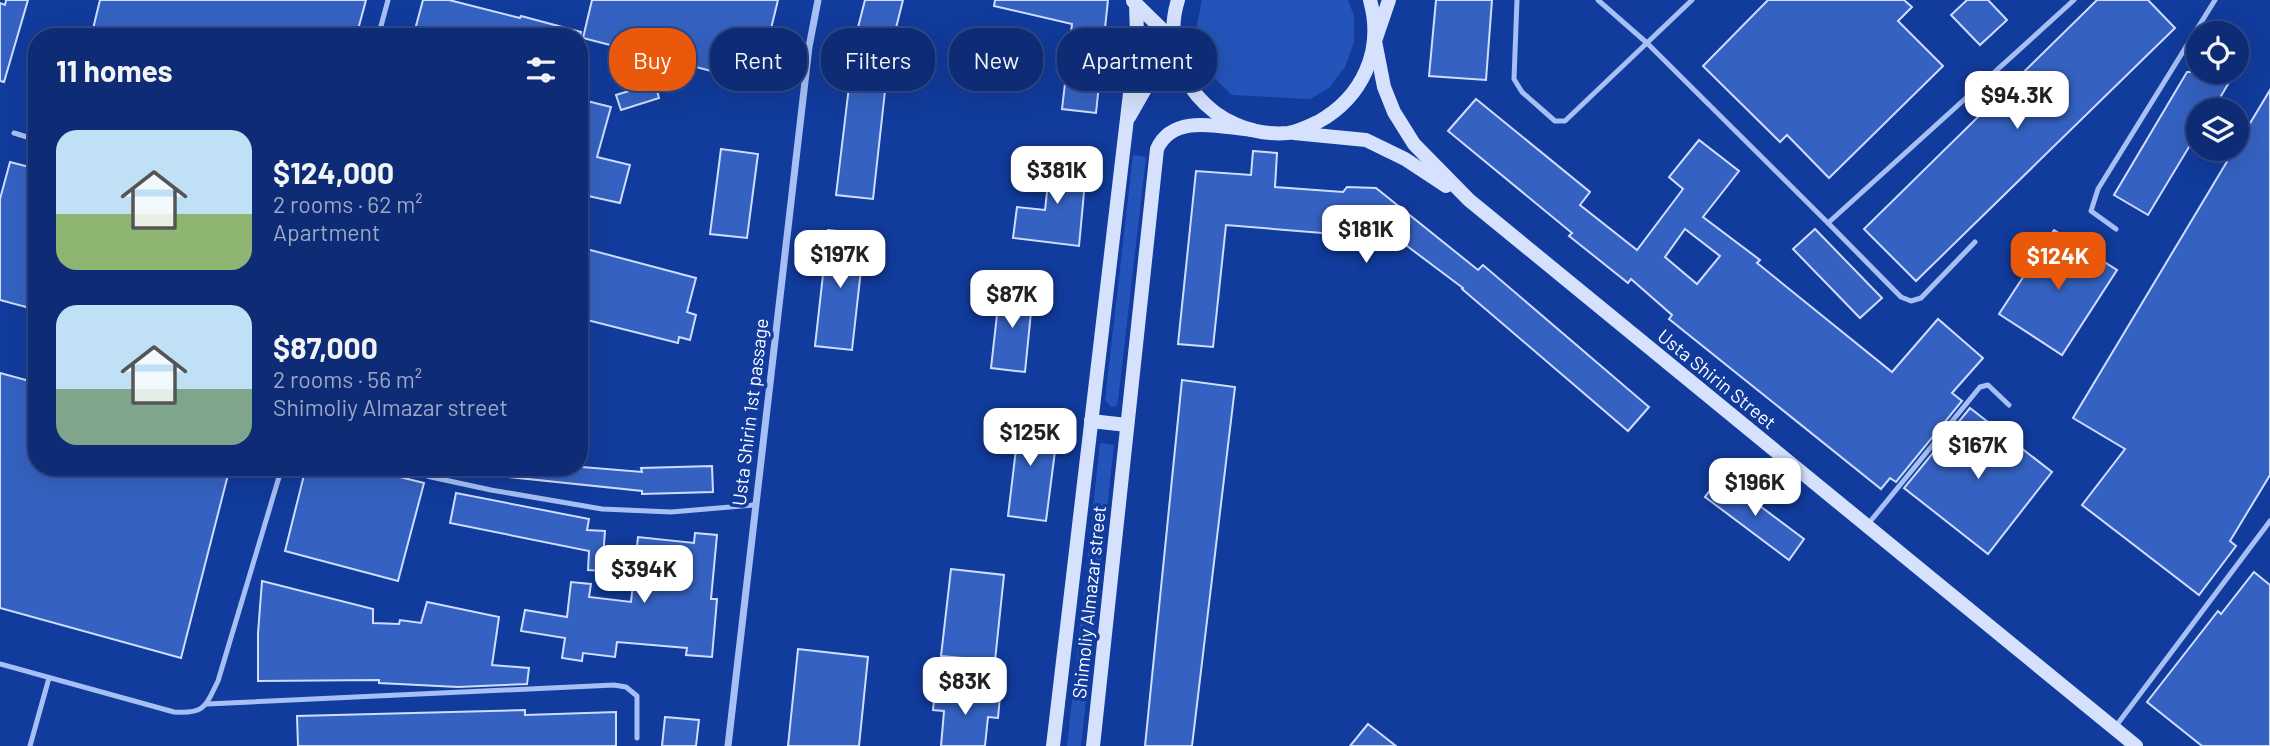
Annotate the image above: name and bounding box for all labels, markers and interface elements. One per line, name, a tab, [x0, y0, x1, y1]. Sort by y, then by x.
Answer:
map controls	[2186, 21, 2249, 161]
button: locate	[2186, 21, 2249, 84]
chip: Buy	[609, 28, 696, 91]
chip: Rent	[710, 28, 807, 91]
chip: Filters	[821, 28, 935, 91]
chip: New	[949, 28, 1043, 91]
chip: Apartment	[1057, 28, 1217, 91]
icon: filters	[522, 51, 560, 89]
text: 11 homes	[56, 52, 173, 88]
pin: $94.3K	[1960, 72, 2074, 131]
text: $94.3K	[1981, 80, 2053, 108]
button: layers	[2186, 98, 2249, 161]
pin: $381K	[1008, 146, 1106, 206]
text: $124,000	[273, 154, 394, 190]
text: $381K	[1027, 155, 1087, 183]
icon: home	[112, 158, 196, 242]
text: 2 rooms · 62 m²	[273, 190, 423, 218]
pin: $181K	[1317, 205, 1415, 265]
text: $181K	[1338, 214, 1394, 242]
text: Apartment	[273, 218, 380, 246]
pin: $197K	[791, 230, 889, 290]
pin: $124K	[2009, 232, 2107, 292]
text: $197K	[810, 239, 870, 267]
text: $124K	[2027, 241, 2089, 269]
pin: $87K	[971, 270, 1053, 330]
text: $87K	[986, 279, 1038, 307]
street label: Usta Shirin 1st passage	[727, 317, 772, 507]
street label: Usta Shirin Street	[1653, 324, 1781, 433]
text: $87,000	[273, 329, 378, 365]
icon: home	[112, 333, 196, 417]
text: 2 rooms · 56 m²	[273, 365, 422, 393]
text: Shimoliy Almazar street	[273, 393, 508, 421]
pin: $125K	[981, 408, 1079, 468]
text: $125K	[1000, 417, 1060, 445]
pin: $167K	[1929, 421, 2027, 481]
text: $167K	[1948, 430, 2008, 458]
pin: $196K	[1706, 458, 1804, 518]
text: $196K	[1725, 467, 1785, 495]
street label: Shimoliy Almazar street	[1067, 504, 1110, 700]
pin: $394K	[595, 546, 693, 605]
text: $394K	[611, 554, 677, 582]
pin: $83K	[924, 658, 1006, 717]
text: $83K	[939, 666, 991, 694]

